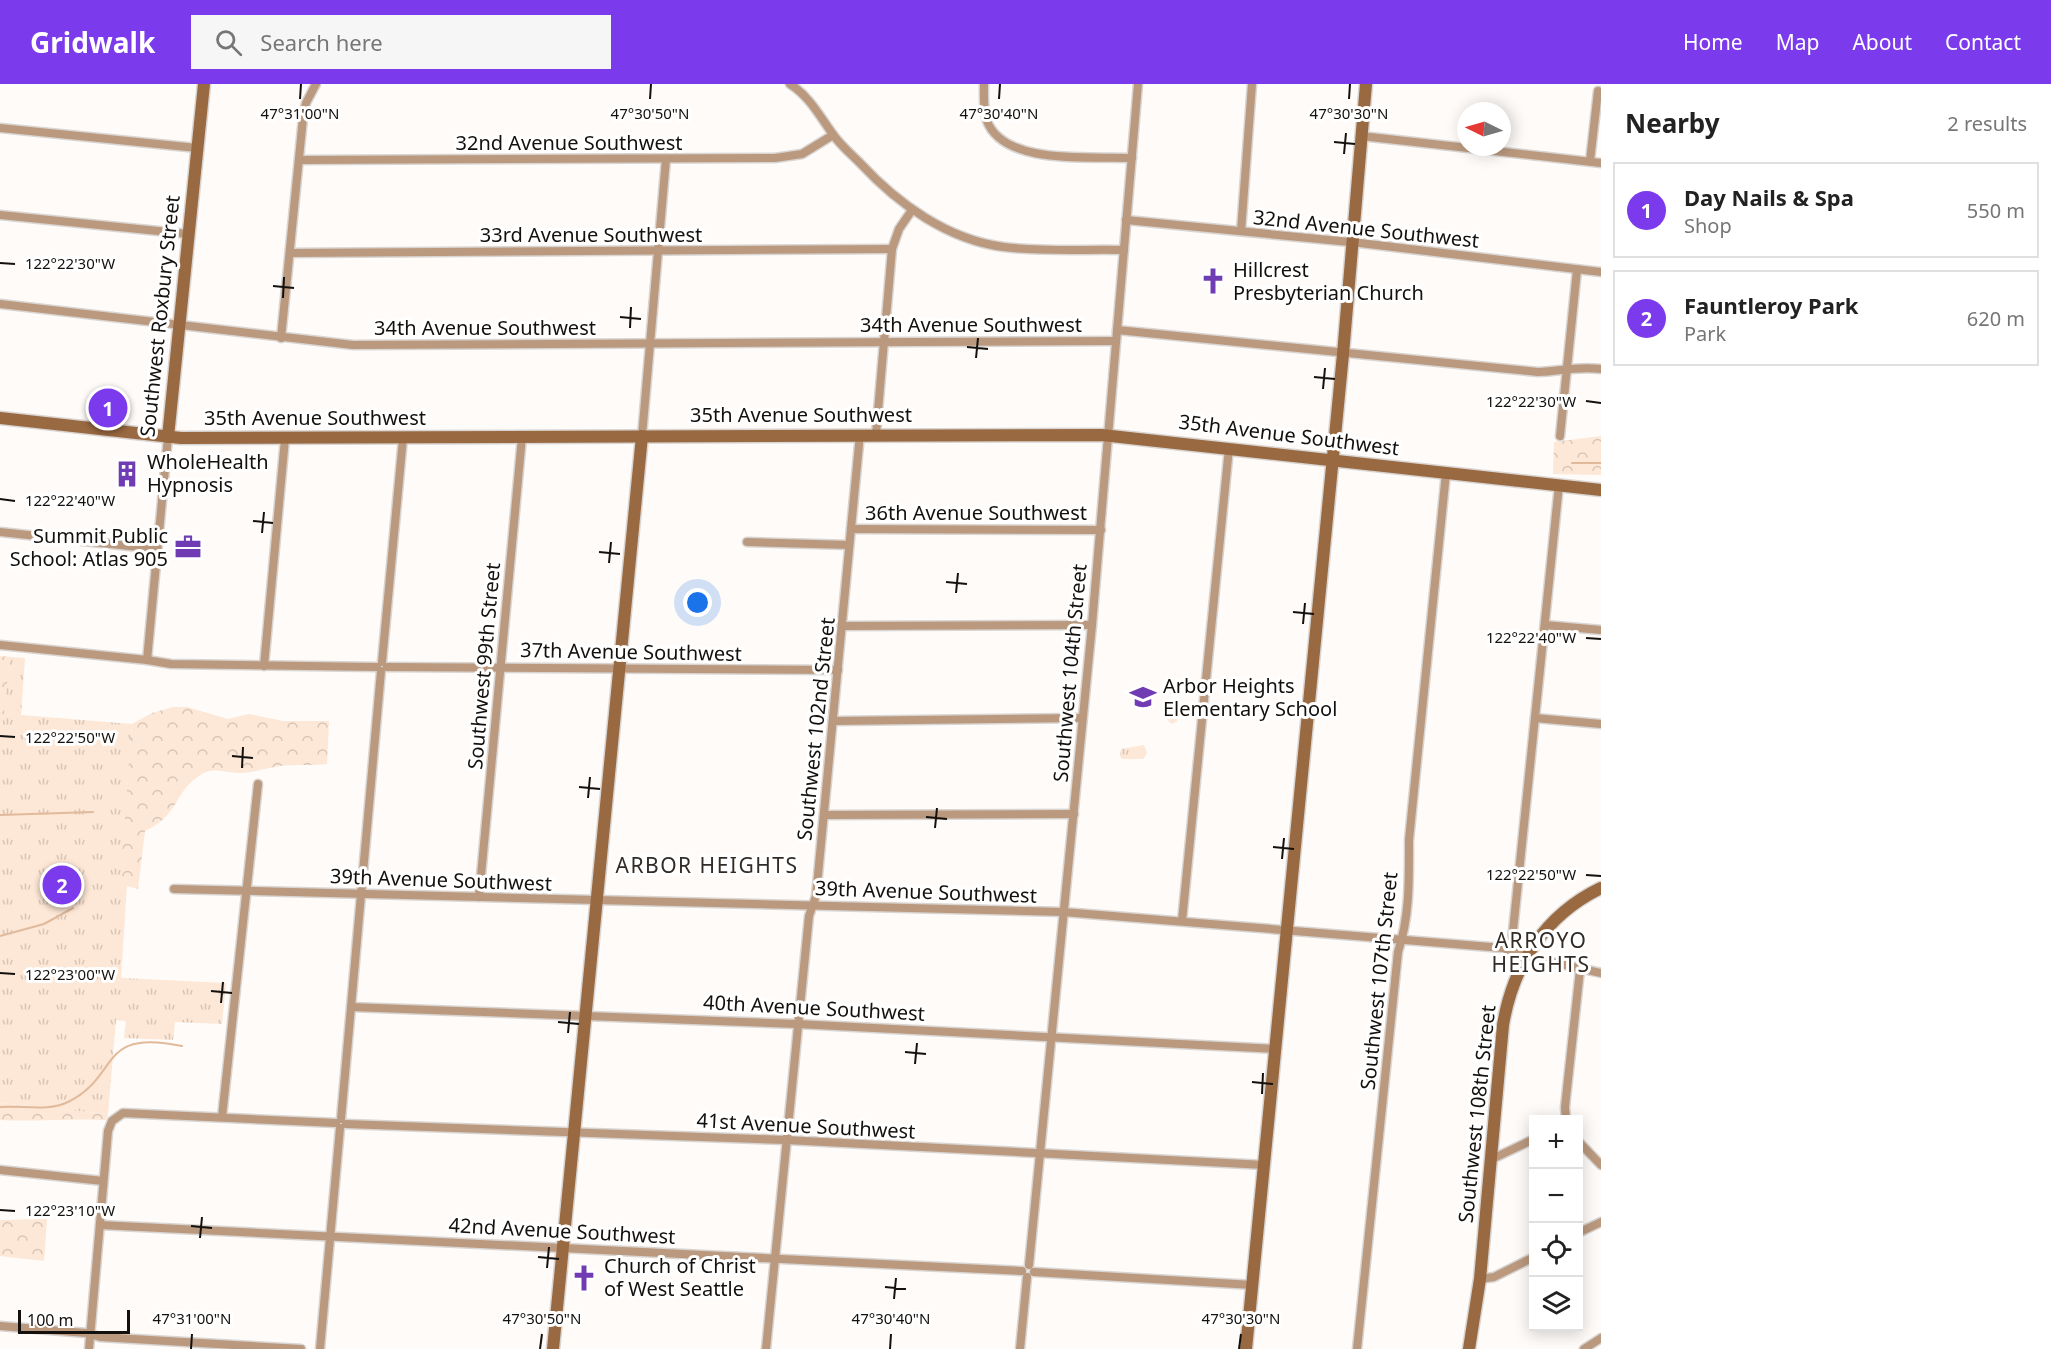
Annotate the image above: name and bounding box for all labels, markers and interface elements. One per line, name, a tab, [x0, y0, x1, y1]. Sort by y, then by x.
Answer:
search box	[191, 15, 611, 69]
text: Gridwalk	[30, 23, 155, 61]
icon: search	[212, 26, 245, 59]
text: Search here	[260, 27, 383, 57]
text: Home	[1683, 28, 1743, 56]
text: Map	[1776, 28, 1819, 56]
text: About	[1852, 28, 1912, 56]
text: Contact	[1945, 28, 2021, 56]
north arrow	[1457, 102, 1511, 156]
text: 47°31'00"N	[261, 103, 339, 123]
text: 47°30'50"N	[611, 103, 689, 123]
text: 47°30'40"N	[960, 103, 1038, 123]
text: 47°30'30"N	[1310, 103, 1388, 123]
text: Nearby	[1625, 105, 1720, 141]
text: 2 results	[1947, 110, 2027, 137]
street label: 32nd Avenue Southwest	[456, 129, 682, 156]
text: Day Nails & Spa	[1684, 182, 1854, 212]
street label: Southwest Roxbury Street	[133, 194, 186, 438]
text: 1	[1641, 197, 1652, 224]
text: 550 m	[1967, 197, 2025, 224]
street label: 32nd Avenue Southwest	[1252, 203, 1480, 254]
text: Shop	[1684, 212, 1732, 239]
street label: 33rd Avenue Southwest	[480, 221, 702, 248]
text: 122°22'30"W	[25, 253, 115, 273]
place label: Hillcrest Presbyterian Church	[1233, 256, 1424, 306]
church icon: Hillcrest Presbyterian Church	[1198, 266, 1228, 296]
text: Fauntleroy Park	[1684, 290, 1858, 320]
text: 2	[1641, 305, 1652, 332]
text: 620 m	[1967, 305, 2025, 332]
street label: 34th Avenue Southwest	[860, 311, 1082, 338]
street label: 34th Avenue Southwest	[374, 314, 596, 341]
text: Park	[1684, 320, 1726, 347]
pin: 1	[88, 386, 128, 430]
text: 122°22'30"W	[1486, 391, 1576, 411]
street label: 35th Avenue Southwest	[690, 401, 912, 428]
street label: 35th Avenue Southwest	[204, 404, 426, 431]
street label: 35th Avenue Southwest	[1177, 408, 1401, 461]
place label: WholeHealth Hypnosis	[147, 448, 269, 498]
building icon: WholeHealth Hypnosis	[112, 459, 142, 489]
text: 122°22'40"W	[25, 490, 115, 510]
street label: 36th Avenue Southwest	[865, 499, 1087, 526]
place label: Summit Public School: Atlas 905	[10, 522, 168, 572]
office icon: Summit Public School: Atlas 905	[173, 532, 203, 562]
street label: Southwest 99th Street	[461, 561, 506, 771]
street label: Southwest 104th Street	[1047, 563, 1092, 783]
your location	[683, 588, 712, 617]
street label: Southwest 102nd Street	[790, 616, 841, 842]
text: 122°22'40"W	[1486, 627, 1576, 647]
street label: 37th Avenue Southwest	[520, 636, 742, 667]
place label: Arbor Heights Elementary School	[1163, 672, 1337, 722]
school or university icon: Arbor Heights Elementary School	[1128, 682, 1158, 712]
text: 122°22'50"W	[25, 727, 115, 747]
district label: ARBOR HEIGHTS	[616, 851, 798, 879]
pin: 2	[42, 862, 82, 908]
street label: 39th Avenue Southwest	[330, 862, 552, 897]
text: 122°22'50"W	[1486, 864, 1576, 884]
street label: Southwest 107th Street	[1354, 871, 1403, 1091]
street label: 39th Avenue Southwest	[815, 874, 1037, 909]
district label: ARROYO HEIGHTS	[1492, 926, 1590, 978]
text: 122°23'00"W	[25, 964, 115, 984]
street label: 40th Avenue Southwest	[703, 988, 926, 1027]
street label: Southwest 108th Street	[1452, 1004, 1501, 1224]
street label: 41st Avenue Southwest	[696, 1106, 916, 1145]
map controls	[1529, 1115, 1583, 1331]
button: +	[1529, 1115, 1583, 1169]
button: −	[1529, 1169, 1583, 1223]
text: 122°23'10"W	[25, 1200, 115, 1220]
street label: 42nd Avenue Southwest	[448, 1211, 676, 1250]
button: locate	[1529, 1223, 1583, 1277]
place label: Church of Christ of West Seattle	[604, 1252, 756, 1302]
church icon: Church of Christ of West Seattle	[569, 1263, 599, 1293]
button: layers	[1529, 1277, 1583, 1331]
scale bar	[18, 1307, 130, 1334]
text: 47°31'00"N	[153, 1308, 231, 1328]
text: 47°30'50"N	[503, 1308, 581, 1328]
text: 47°30'40"N	[852, 1308, 930, 1328]
text: 47°30'30"N	[1202, 1308, 1280, 1328]
text: 100 m	[27, 1309, 74, 1331]

